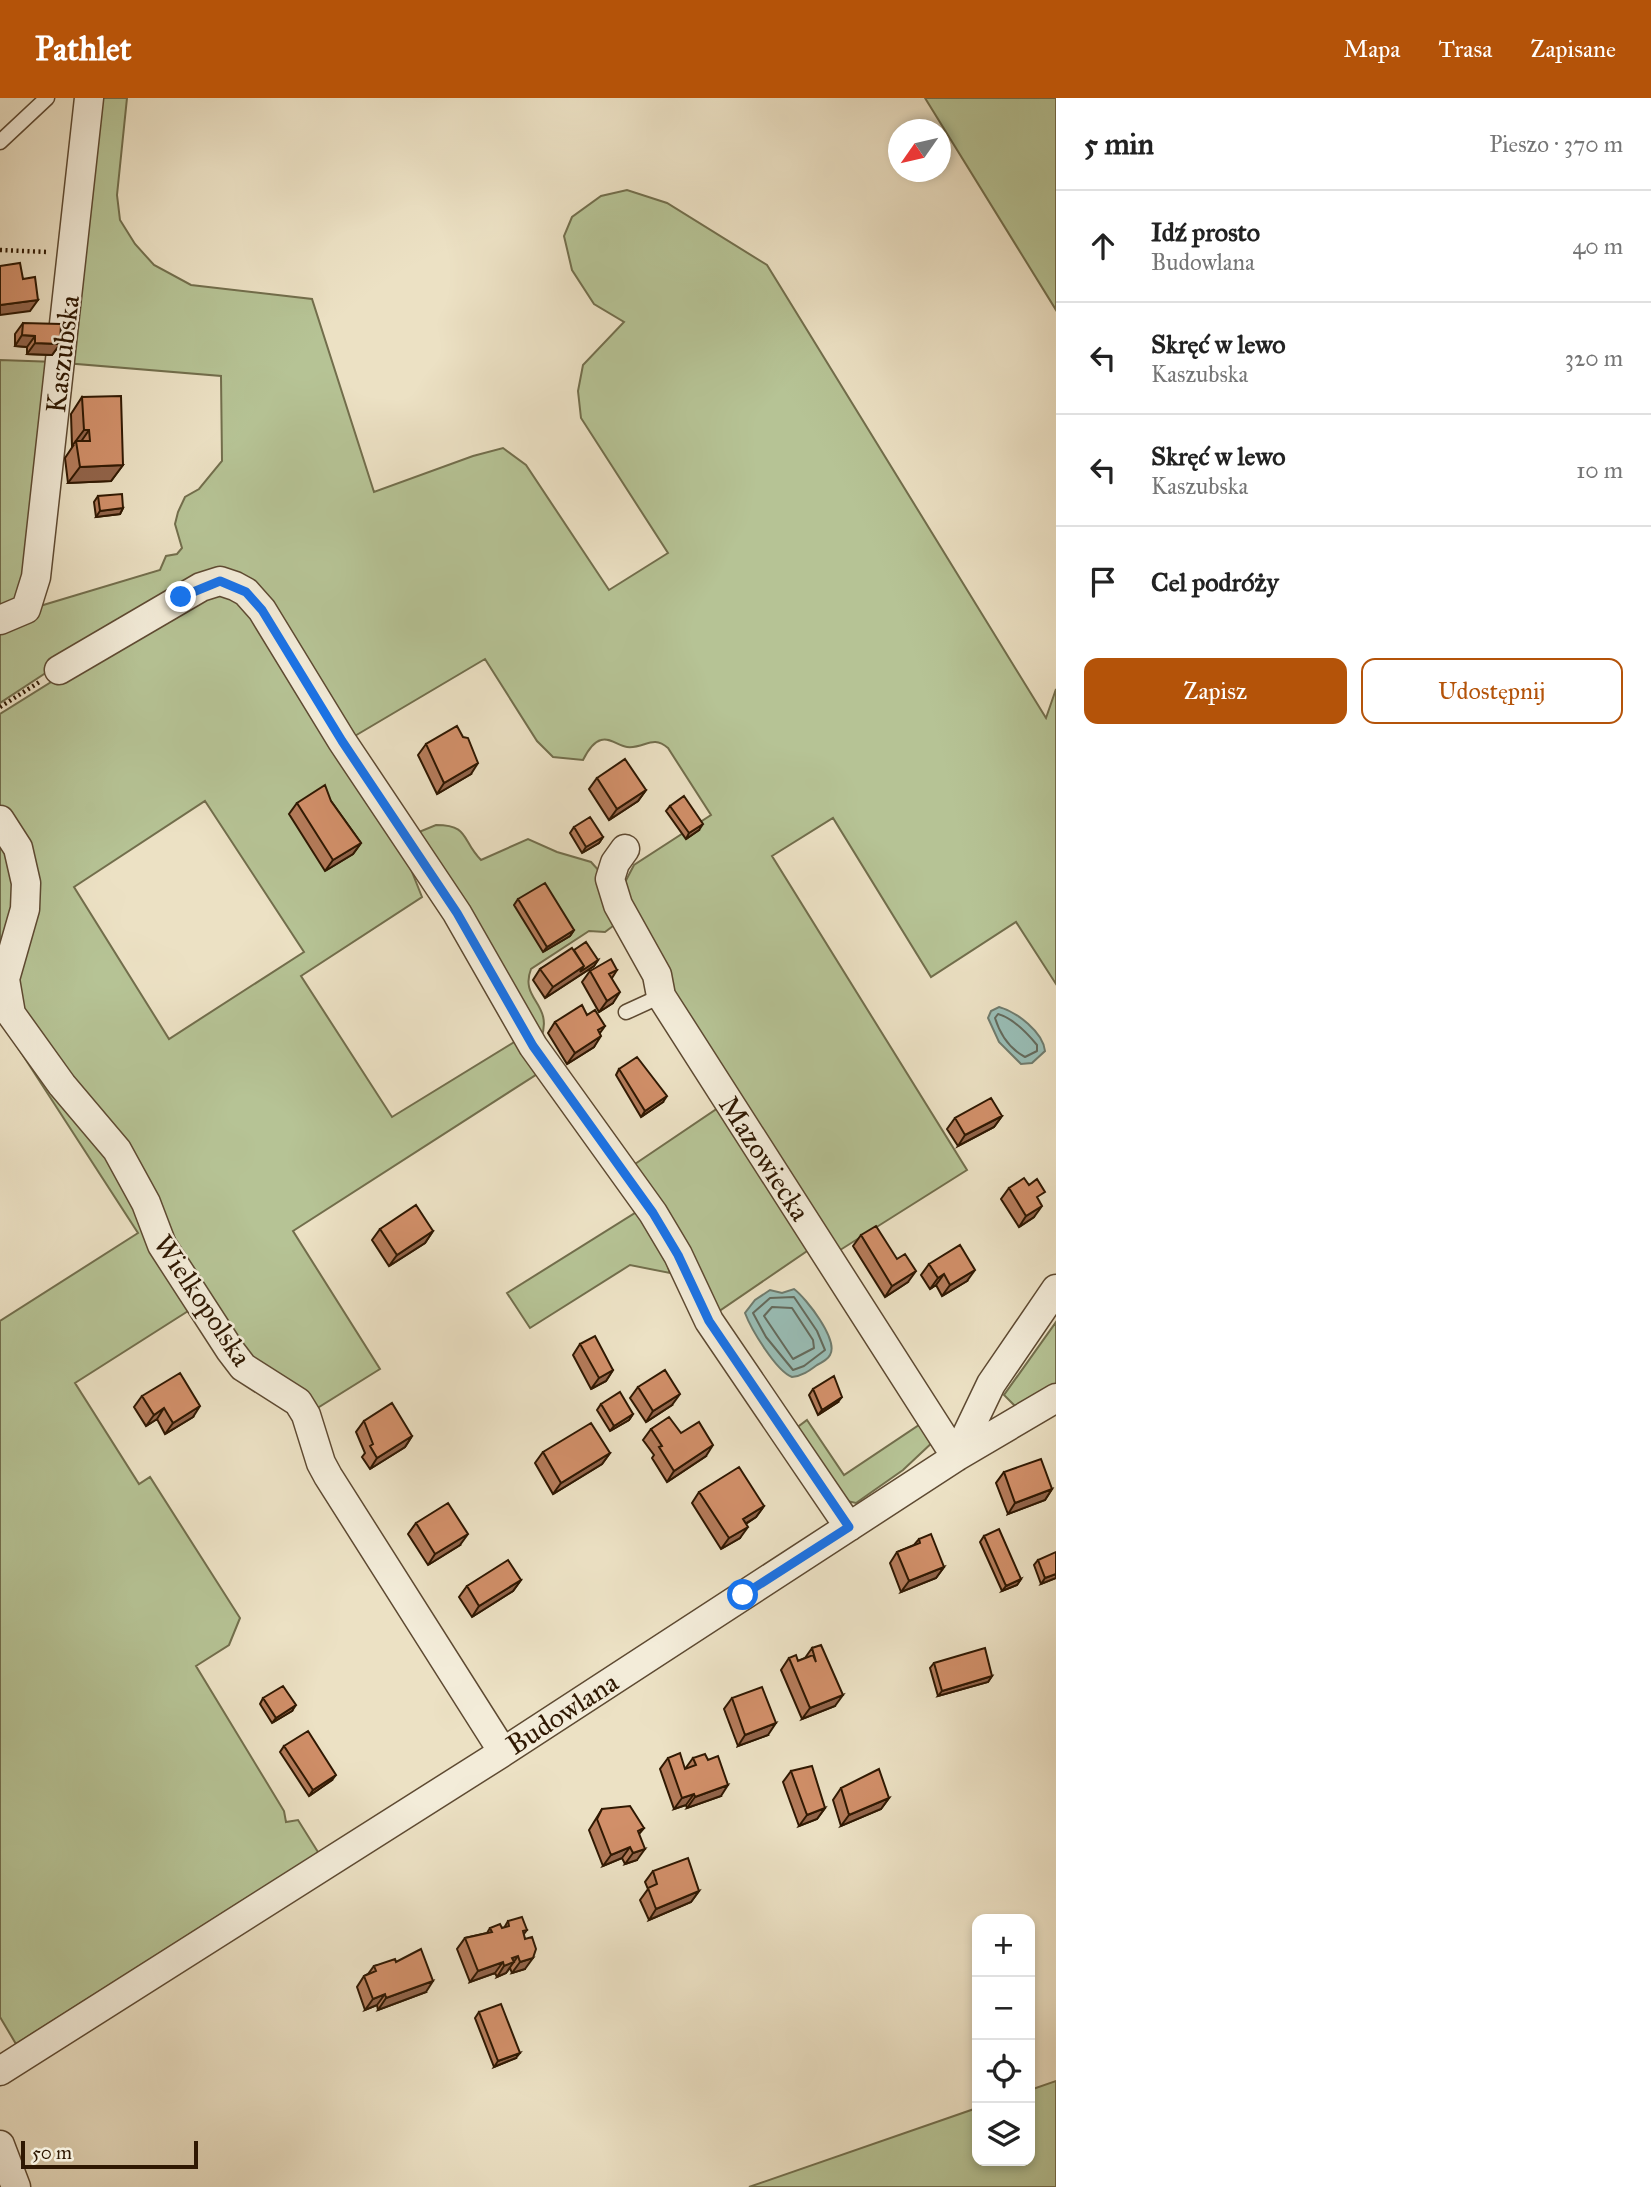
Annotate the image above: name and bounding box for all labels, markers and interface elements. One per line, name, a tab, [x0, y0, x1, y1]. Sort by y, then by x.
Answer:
text: Pathlet	[35, 29, 132, 69]
text: Mapa	[1343, 34, 1401, 64]
text: Trasa	[1439, 34, 1492, 64]
text: Zapisane	[1530, 34, 1616, 64]
north arrow	[888, 119, 951, 182]
text: 5 min	[1084, 126, 1154, 162]
text: Pieszo · 370 m	[1489, 130, 1623, 158]
text: Idź prosto	[1151, 216, 1260, 248]
icon: ahead	[1084, 227, 1122, 265]
text: 40 m	[1573, 232, 1623, 260]
text: Budowlana	[1151, 248, 1255, 276]
street label: Kaszubska	[38, 293, 87, 415]
text: Skręć w lewo	[1151, 328, 1286, 360]
icon: left	[1084, 339, 1122, 377]
text: 320 m	[1565, 344, 1623, 372]
text: Kaszubska	[1151, 360, 1248, 388]
text: Skręć w lewo	[1151, 440, 1286, 472]
icon: left	[1084, 451, 1122, 489]
text: 10 m	[1576, 456, 1623, 484]
text: Kaszubska	[1151, 472, 1248, 500]
icon: arrive	[1084, 563, 1122, 601]
text: Cel podróży	[1151, 566, 1279, 598]
route end	[165, 581, 196, 612]
button: Zapisz	[1084, 658, 1347, 724]
button: Udostępnij	[1361, 658, 1623, 724]
street label: Mazowiecka	[711, 1089, 818, 1228]
street label: Wielkopolska	[146, 1228, 259, 1373]
route start	[727, 1579, 758, 1610]
street label: Budowlana	[500, 1664, 625, 1762]
map controls	[972, 1914, 1035, 2166]
button: +	[972, 1914, 1035, 1977]
button: −	[972, 1977, 1035, 2040]
button: locate	[972, 2040, 1035, 2103]
button: layers	[972, 2103, 1035, 2166]
scale bar	[21, 2138, 198, 2170]
text: 50 m	[32, 2141, 72, 2164]

